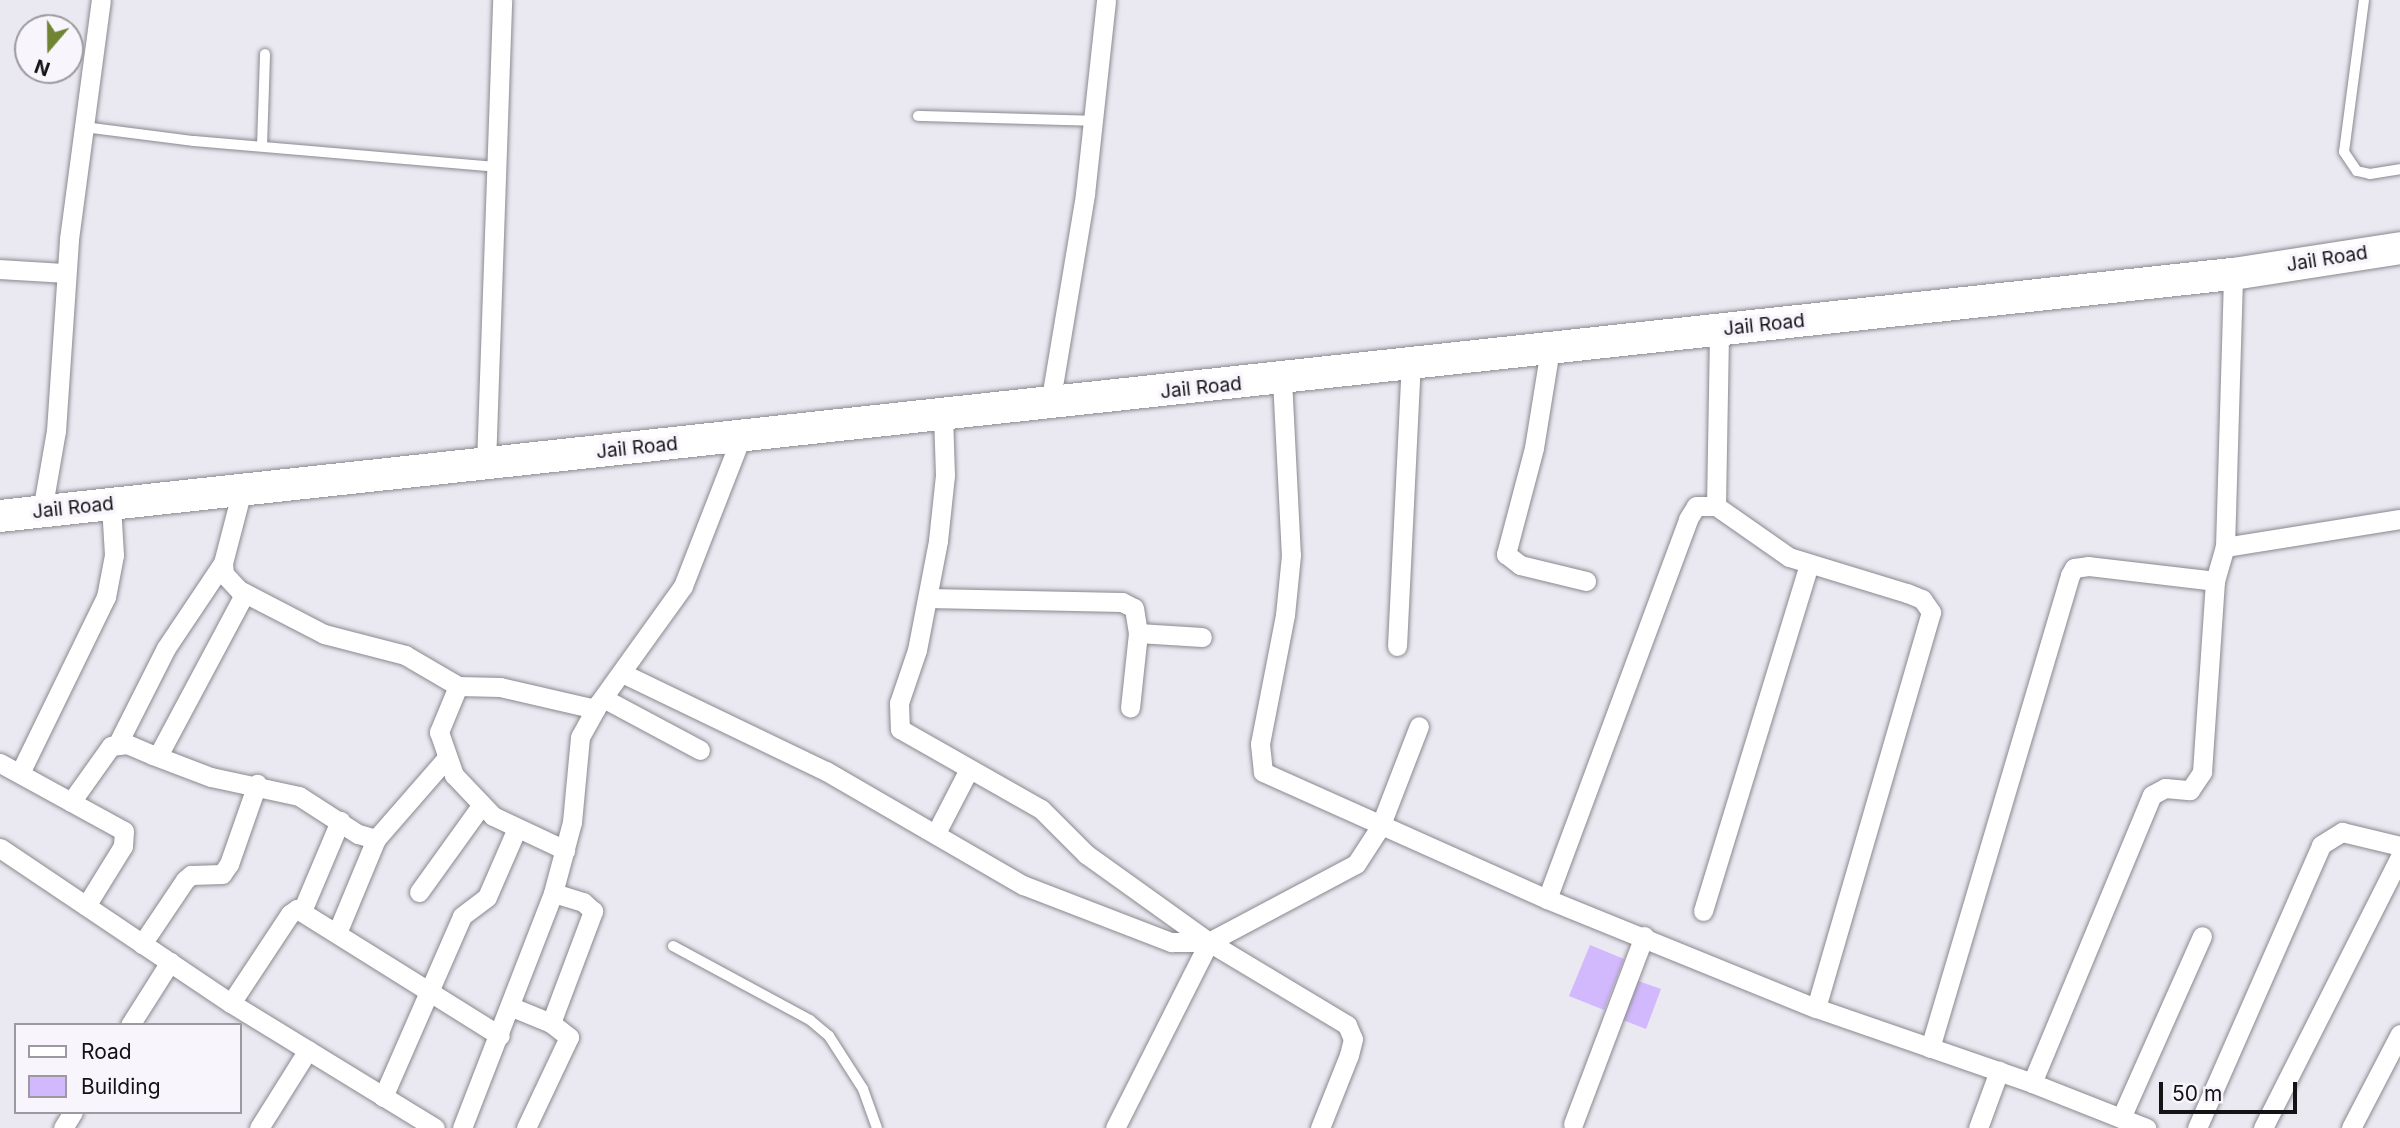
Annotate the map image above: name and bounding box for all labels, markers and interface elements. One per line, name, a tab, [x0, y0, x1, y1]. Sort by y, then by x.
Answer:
north arrow	[14, 14, 84, 84]
text: N	[32, 54, 53, 81]
street label: Jail Road	[2285, 241, 2369, 277]
street label: Jail Road	[1722, 309, 1806, 341]
street label: Jail Road	[1159, 372, 1243, 404]
street label: Jail Road	[595, 432, 679, 464]
street label: Jail Road	[31, 492, 115, 524]
legend	[14, 1023, 242, 1114]
text: Road	[81, 1039, 132, 1064]
scale bar	[2162, 1068, 2300, 1112]
text: Building	[81, 1074, 161, 1099]
text: 50 m	[2172, 1081, 2222, 1106]

